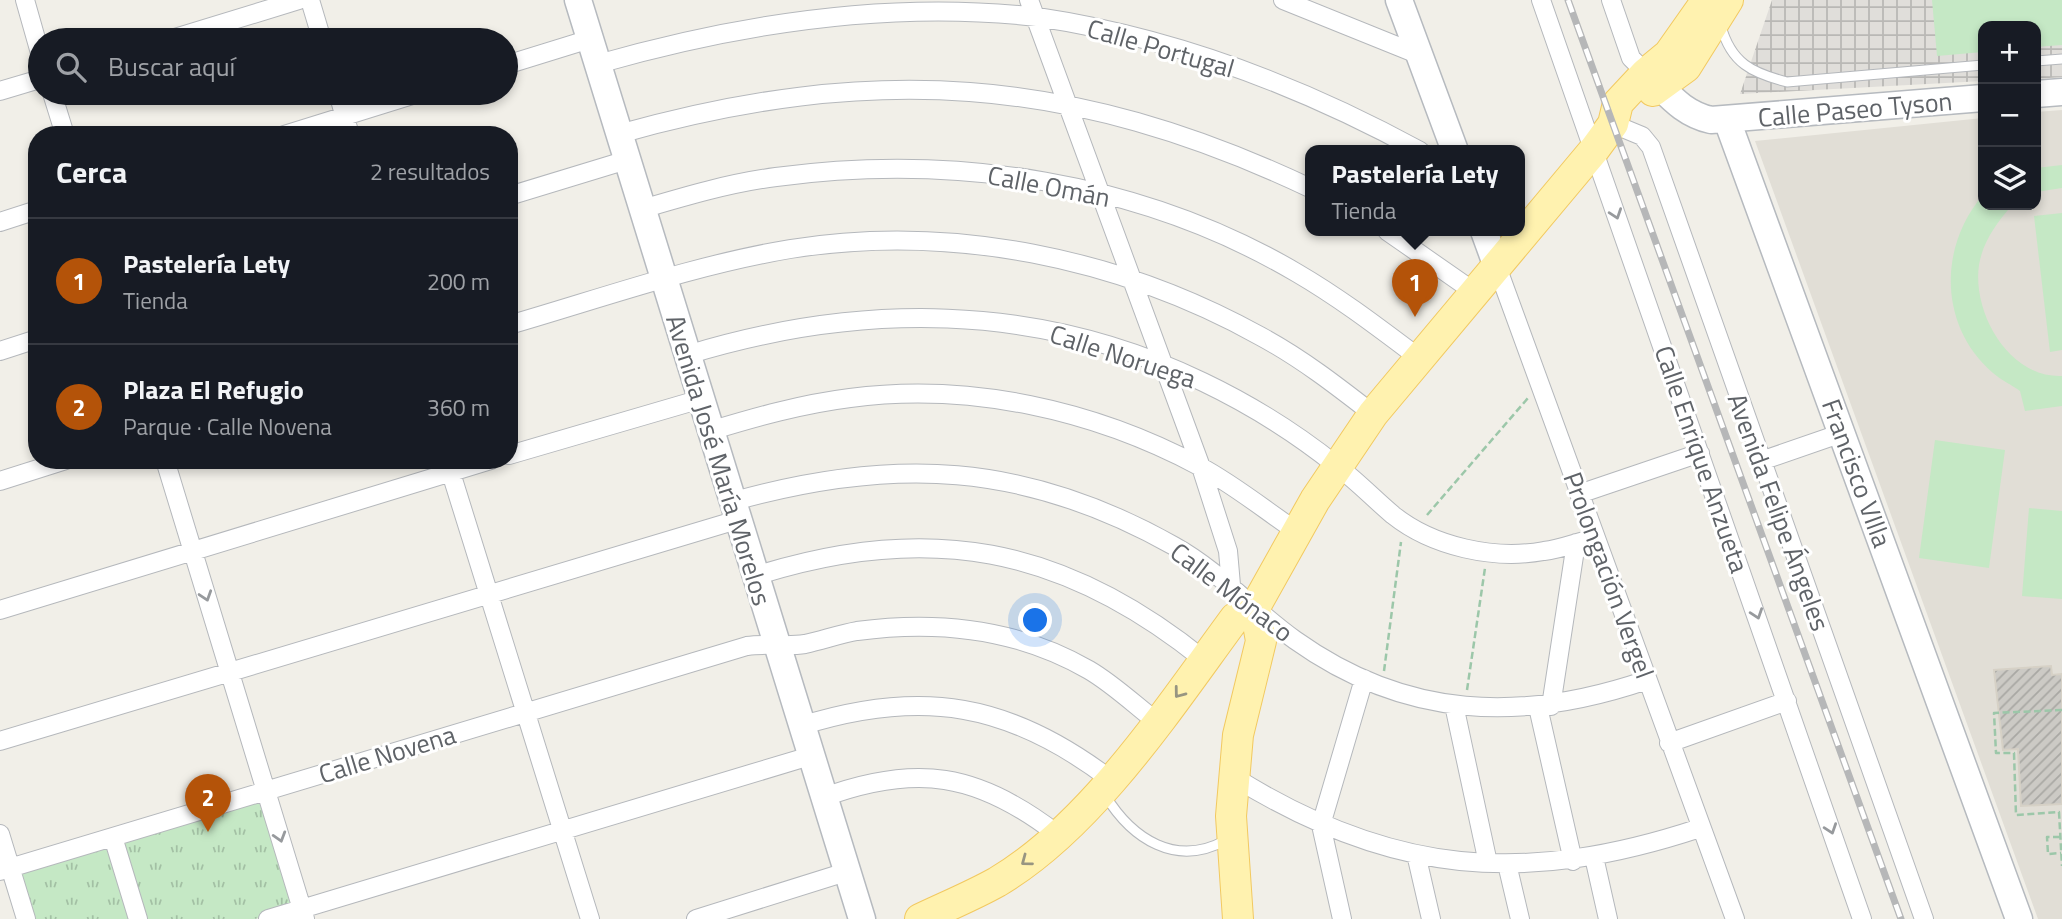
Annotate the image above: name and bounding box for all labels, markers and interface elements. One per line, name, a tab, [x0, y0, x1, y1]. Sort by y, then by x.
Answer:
street label: Calle Portugal	[1083, 8, 1239, 88]
map controls	[1978, 21, 2041, 210]
button: +	[1978, 21, 2041, 84]
search box	[28, 28, 518, 105]
text: Buscar aquí	[108, 47, 235, 86]
icon: search	[52, 48, 90, 86]
street label: Calle Paseo Tyson	[1756, 81, 1954, 137]
button: −	[1978, 84, 2041, 147]
popup	[1305, 145, 1525, 236]
button: layers	[1978, 147, 2041, 210]
text: Cerca	[56, 149, 127, 195]
text: 2 resultados	[370, 154, 490, 189]
text: Pastelería Lety	[1331, 154, 1499, 193]
street label: Calle Omán	[984, 155, 1114, 217]
text: Tienda	[1331, 193, 1396, 228]
one-way arrow	[1608, 208, 1622, 220]
text: Pastelería Lety	[123, 244, 290, 283]
pin: 1	[1392, 259, 1438, 317]
text: 1	[73, 264, 85, 299]
text: 200 m	[427, 264, 490, 299]
text: Tienda	[123, 283, 188, 318]
street label: Avenida José María Morelos	[656, 310, 782, 610]
street label: Calle Noruega	[1045, 314, 1201, 398]
street label: Calle Enrique Anzueta	[1645, 340, 1759, 578]
text: Plaza El Refugio	[123, 370, 304, 409]
street label: Avenida Felipe Ángeles	[1718, 388, 1840, 636]
text: 2	[73, 390, 85, 425]
text: 360 m	[427, 390, 490, 425]
street label: Francisco VIlla	[1812, 393, 1902, 553]
text: Parque · Calle Novena	[123, 409, 332, 444]
street label: Prolongación Vergel	[1554, 466, 1664, 684]
street label: Calle Mónaco	[1162, 533, 1302, 651]
one-way arrow	[197, 590, 212, 602]
your location	[1018, 603, 1052, 637]
one-way arrow	[1749, 607, 1763, 619]
one-way arrow	[1175, 685, 1187, 698]
street label: Calle Novena	[314, 715, 460, 793]
pin: 2	[185, 774, 231, 832]
one-way arrow	[1823, 822, 1837, 834]
one-way arrow	[272, 831, 287, 843]
one-way arrow	[1021, 852, 1034, 865]

